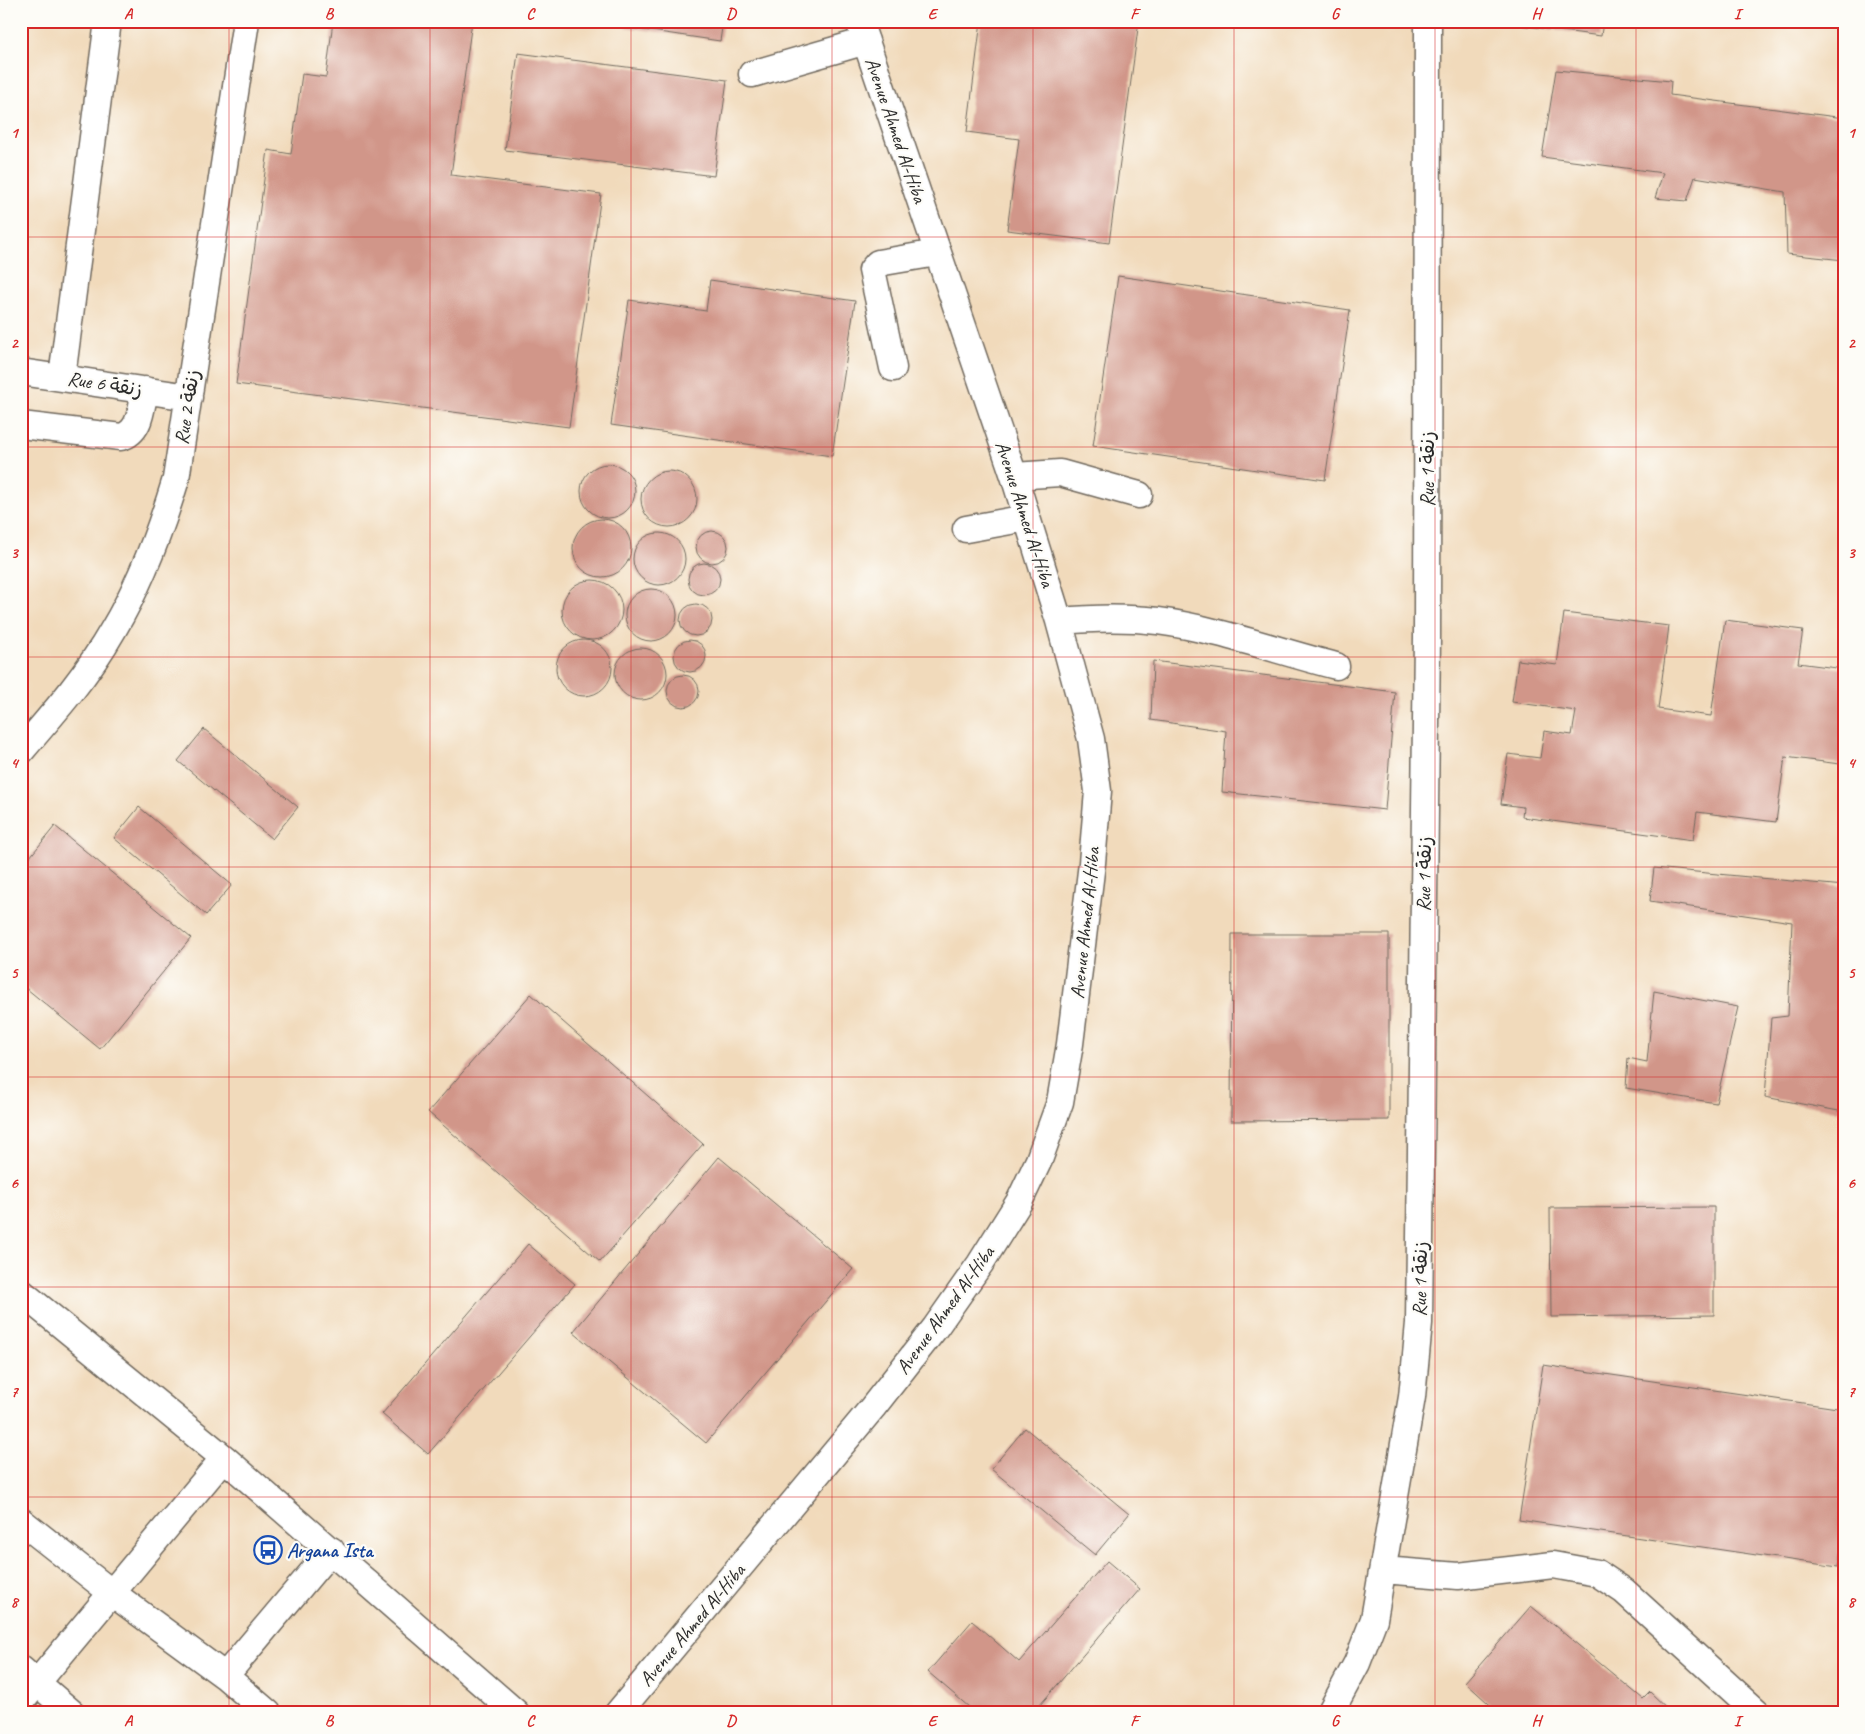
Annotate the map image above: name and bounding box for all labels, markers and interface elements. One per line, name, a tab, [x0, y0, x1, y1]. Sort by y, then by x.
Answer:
text: A	[124, 4, 134, 24]
text: B	[325, 4, 335, 24]
text: C	[526, 4, 536, 24]
text: D	[726, 4, 737, 24]
text: E	[928, 4, 939, 24]
text: F	[1130, 4, 1141, 24]
text: G	[1331, 4, 1341, 24]
text: H	[1531, 4, 1543, 24]
text: I	[1734, 4, 1744, 24]
street label: Avenue Ahmed Al-Hiba	[859, 54, 933, 208]
text: 1	[10, 123, 19, 143]
text: 1	[1847, 123, 1856, 143]
text: 2	[10, 333, 19, 353]
text: 2	[1847, 333, 1856, 353]
street label: Rue 6 زنقة	[66, 366, 144, 402]
street label: Rue 2 زنقة	[169, 368, 205, 446]
street label: Rue 1 زنقة	[1415, 431, 1440, 507]
street label: Avenue Ahmed Al-Hiba	[990, 438, 1061, 592]
text: 3	[10, 543, 19, 563]
text: 3	[1847, 543, 1856, 563]
text: 4	[10, 753, 19, 773]
text: 4	[1847, 753, 1856, 773]
street label: Rue 1 زنقة	[1411, 836, 1437, 912]
street label: Avenue Ahmed Al-Hiba	[1065, 844, 1106, 1000]
text: 5	[11, 963, 20, 983]
text: 5	[1848, 963, 1857, 983]
text: 6	[10, 1173, 19, 1193]
text: 6	[1847, 1173, 1856, 1193]
street label: Avenue Ahmed Al-Hiba	[890, 1239, 1001, 1379]
street label: Rue 1 زنقة	[1407, 1241, 1433, 1317]
text: 7	[10, 1382, 19, 1402]
text: 7	[1847, 1382, 1856, 1402]
bus stop icon: Argana Ista	[253, 1535, 283, 1565]
place label: Argana Ista	[287, 1538, 374, 1563]
street label: Avenue Ahmed Al-Hiba	[634, 1557, 752, 1691]
text: 8	[10, 1592, 19, 1612]
text: 8	[1847, 1592, 1856, 1612]
text: A	[124, 1711, 134, 1731]
text: B	[325, 1711, 335, 1731]
text: C	[526, 1711, 536, 1731]
text: D	[726, 1711, 737, 1731]
text: E	[928, 1711, 939, 1731]
text: F	[1130, 1711, 1141, 1731]
text: G	[1331, 1711, 1341, 1731]
text: H	[1531, 1711, 1543, 1731]
text: I	[1734, 1711, 1744, 1731]

